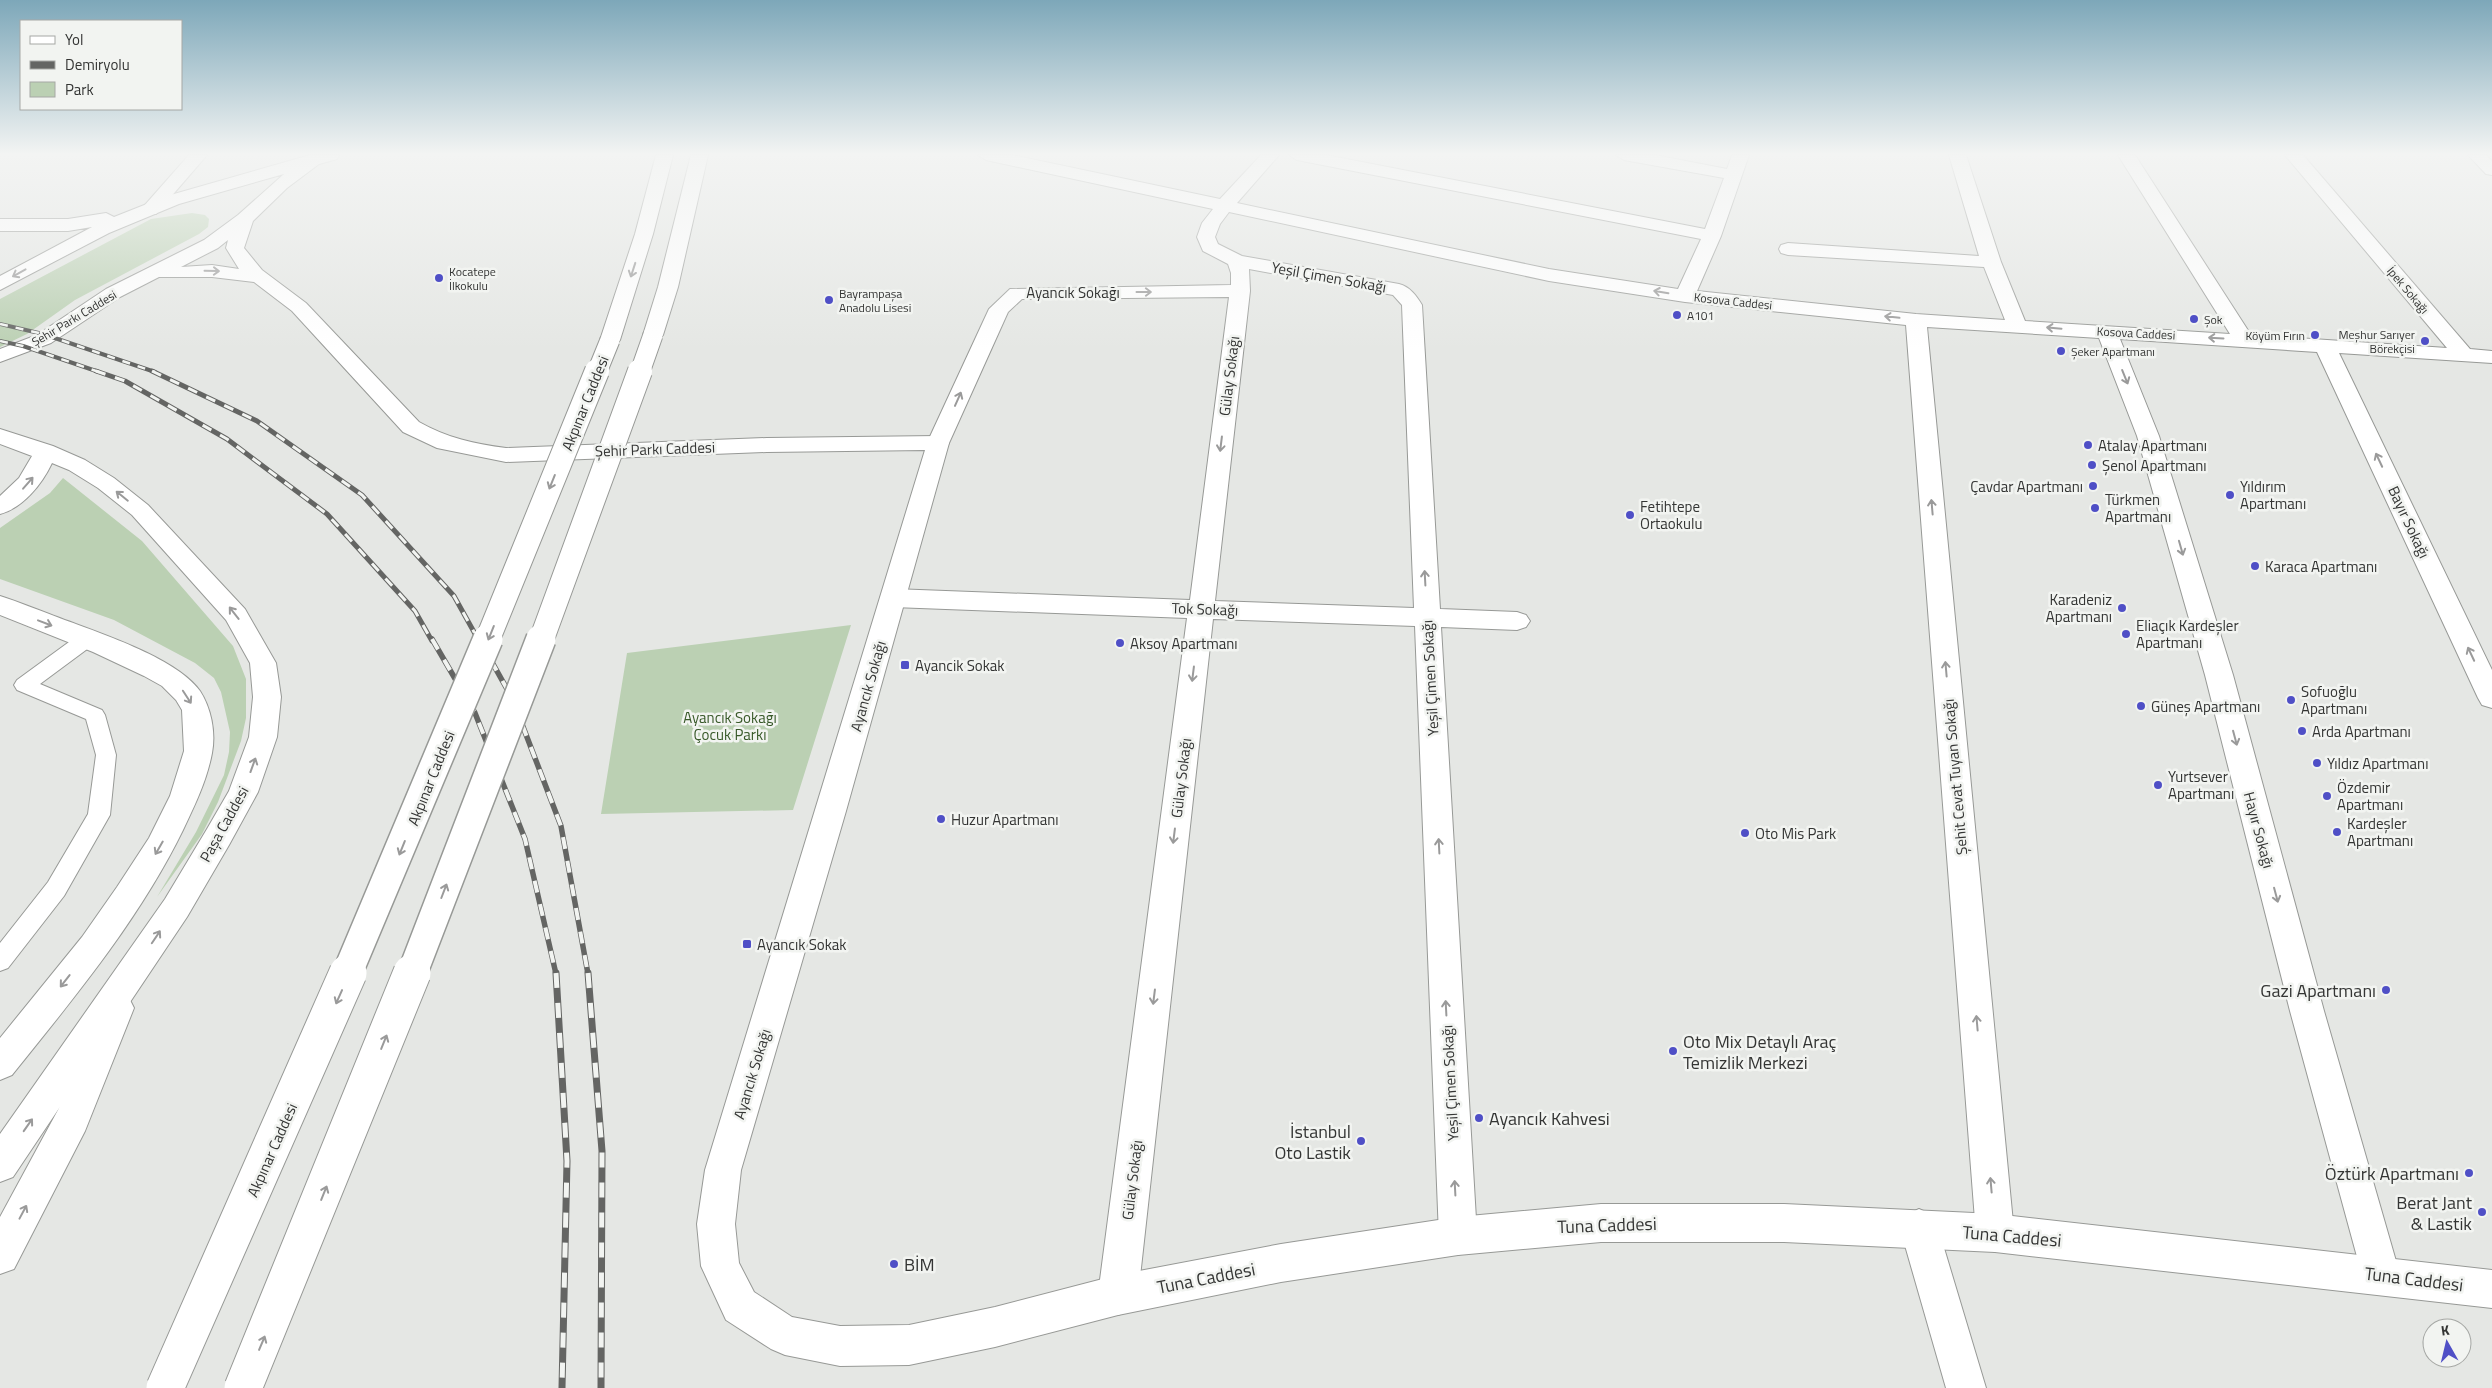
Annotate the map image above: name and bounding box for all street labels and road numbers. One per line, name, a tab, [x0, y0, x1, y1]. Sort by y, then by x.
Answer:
street label: Yeşil Çimen Sokağı	[1270, 256, 1388, 298]
street label: İpek Sokağı	[2382, 262, 2434, 318]
street label: Ayancık Sokağı	[1026, 281, 1120, 304]
street label: Şehir Parkı Caddesi	[28, 285, 120, 351]
street label: Kosova Caddesi	[1693, 287, 1773, 315]
street label: Kosova Caddesi	[2096, 321, 2176, 345]
street label: Gülay Sokağı	[1213, 335, 1245, 417]
street label: Akpınar Caddesi	[555, 352, 615, 454]
street label: Şehir Parkı Caddesi	[595, 435, 715, 463]
street label: Bayır Sokağı	[2382, 482, 2436, 562]
street label: Tok Sokağı	[1171, 596, 1239, 622]
street label: Yeşil Çimen Sokağı	[1415, 619, 1445, 737]
street label: Ayancık Sokağı	[844, 638, 892, 734]
street label: Şehit Cevat Tuyan Sokağı	[1937, 698, 1973, 856]
street label: Akpınar Caddesi	[401, 727, 461, 829]
street label: Gülay Sokağı	[1165, 737, 1197, 819]
street label: Paşa Caddesi	[194, 782, 254, 866]
street label: Hayır Sokağı	[2238, 789, 2280, 871]
street label: Yeşil Çimen Sokağı	[1435, 1024, 1465, 1142]
street label: Ayancık Sokağı	[727, 1026, 777, 1122]
street label: Akpınar Caddesi	[241, 1099, 303, 1201]
street label: Gülay Sokağı	[1116, 1139, 1148, 1221]
street label: Tuna Caddesi	[1557, 1210, 1657, 1240]
street label: Tuna Caddesi	[1961, 1218, 2063, 1254]
street label: Tuna Caddesi	[1155, 1255, 1257, 1301]
street label: Tuna Caddesi	[2363, 1260, 2465, 1298]

